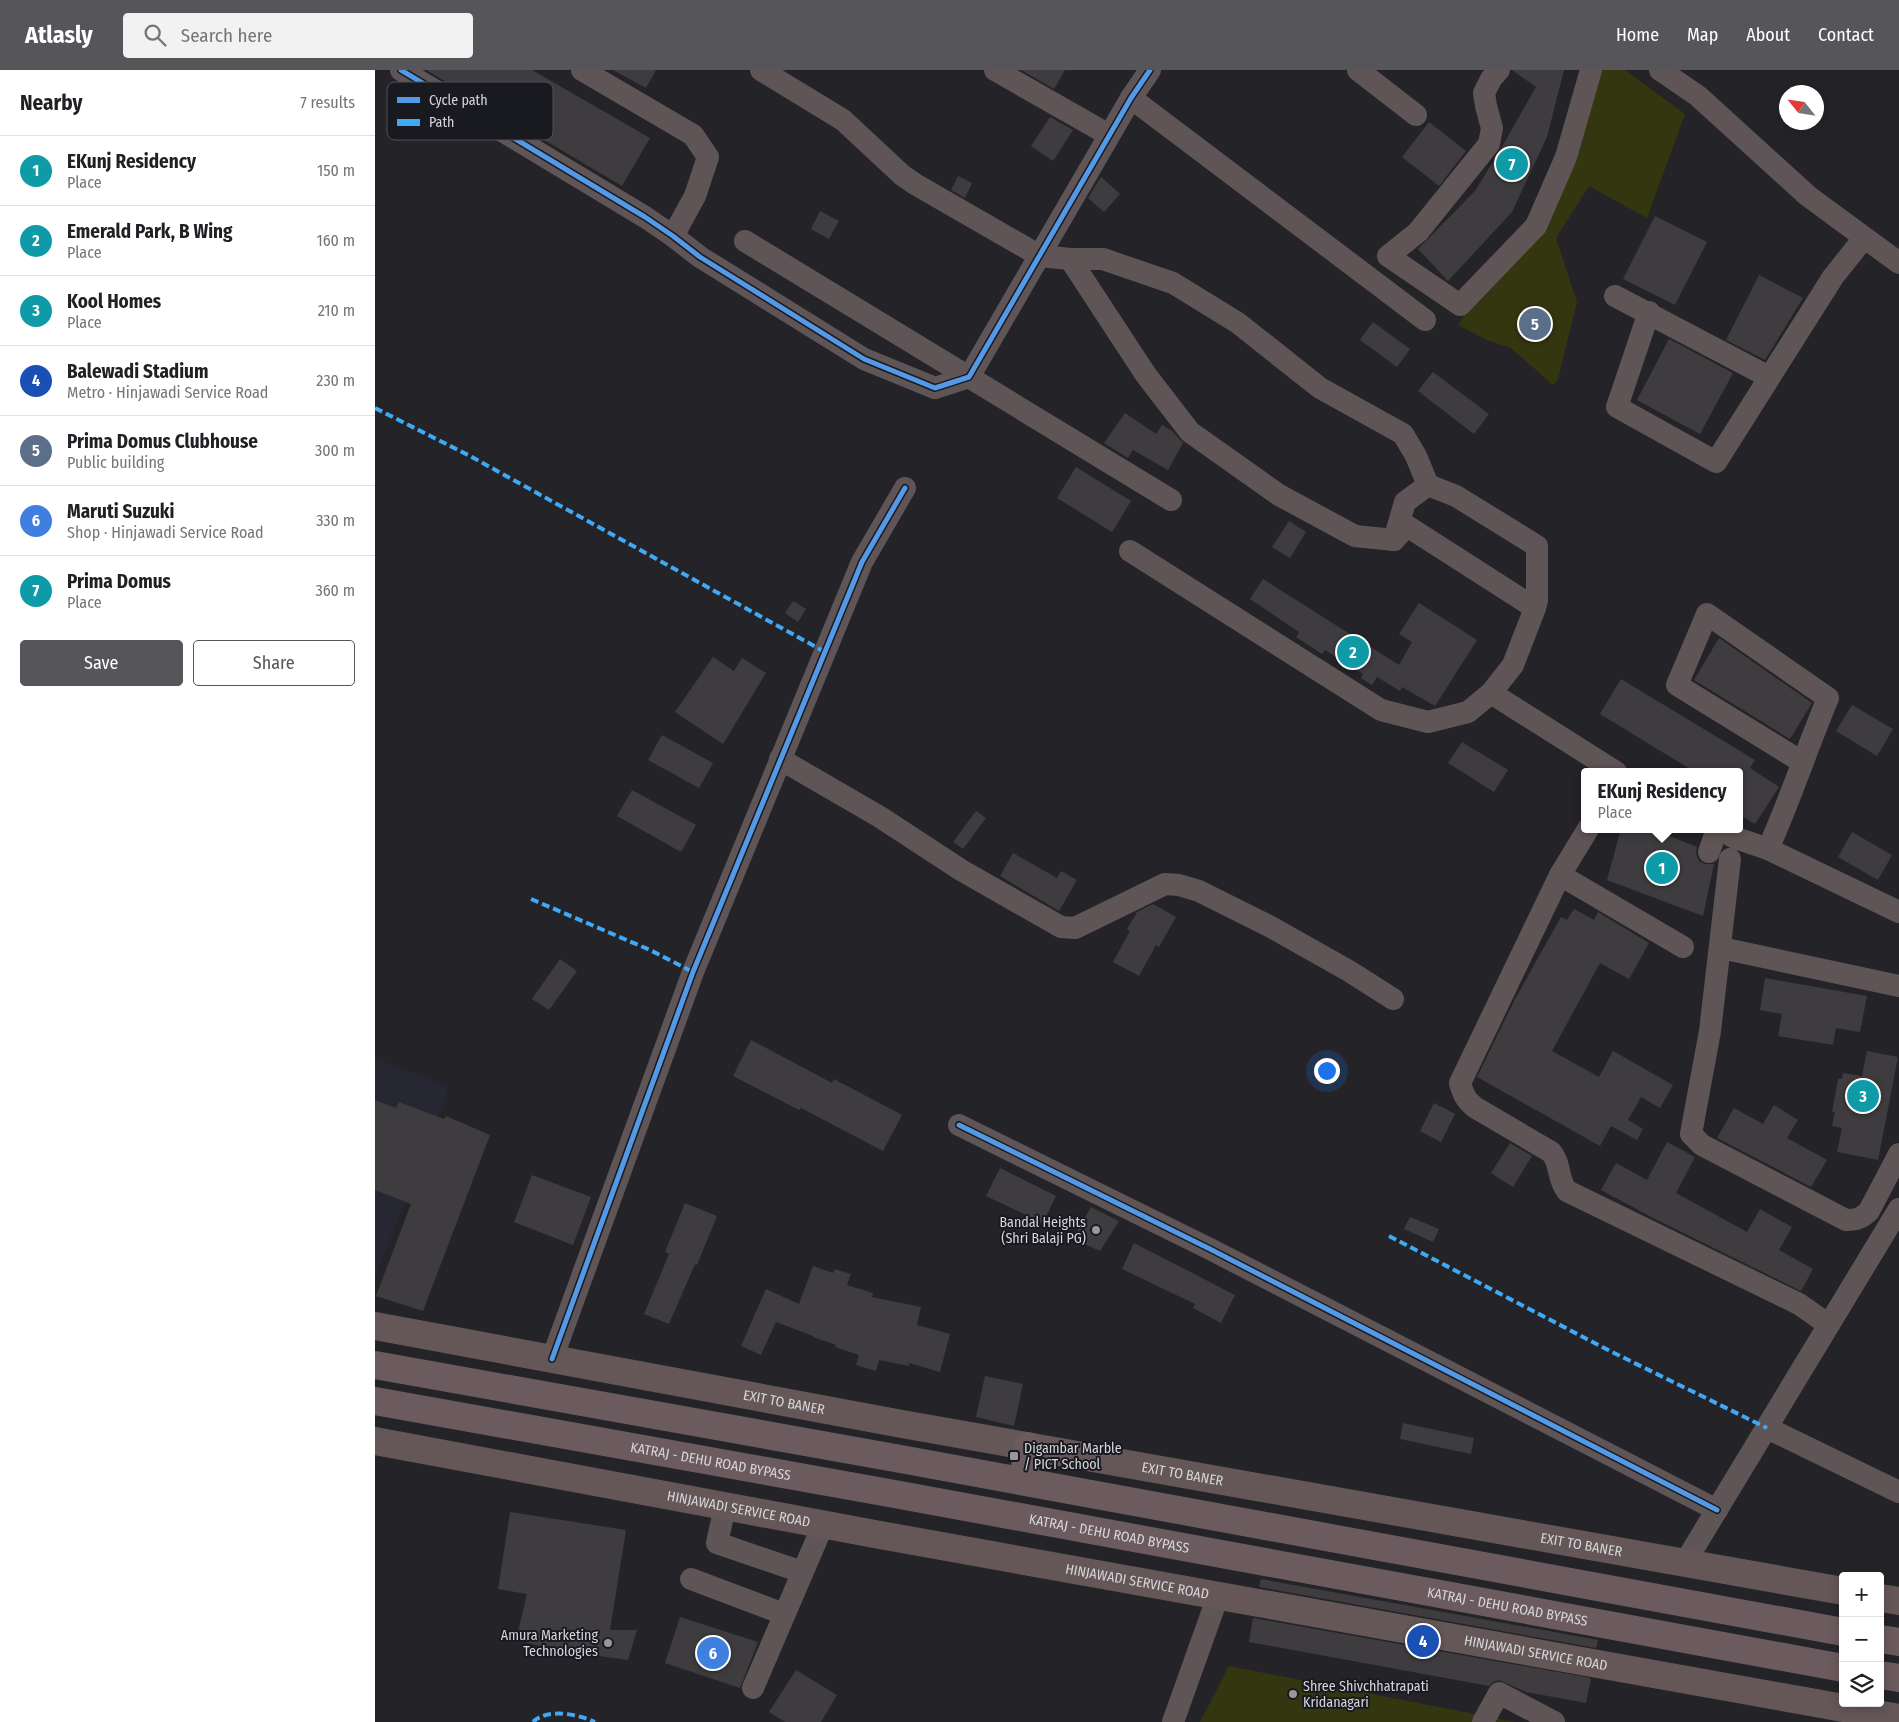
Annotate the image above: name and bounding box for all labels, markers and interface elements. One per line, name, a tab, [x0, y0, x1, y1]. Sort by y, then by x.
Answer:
search box	[123, 13, 473, 58]
text: Atlasly	[25, 21, 93, 49]
icon: search	[141, 21, 169, 49]
text: Search here	[181, 24, 272, 47]
text: Home	[1616, 24, 1659, 46]
text: Map	[1687, 24, 1718, 46]
text: About	[1746, 24, 1790, 46]
text: Contact	[1818, 24, 1874, 46]
legend	[387, 82, 553, 140]
north arrow	[1779, 85, 1824, 130]
text: Nearby	[20, 90, 82, 116]
text: Cycle path	[429, 92, 488, 109]
text: 7 results	[300, 93, 355, 112]
text: Path	[429, 114, 454, 131]
pin: 7	[1496, 145, 1528, 183]
text: EKunj Residency	[67, 150, 196, 173]
text: 1	[33, 161, 39, 180]
text: 150 m	[317, 161, 355, 180]
text: Place	[67, 173, 102, 192]
text: Emerald Park, B Wing	[67, 220, 232, 243]
text: 2	[32, 231, 40, 250]
text: 160 m	[316, 231, 355, 250]
text: Place	[67, 243, 102, 262]
text: Kool Homes	[67, 290, 161, 313]
text: 3	[32, 301, 40, 320]
text: 210 m	[318, 301, 355, 320]
pin: 5	[1519, 305, 1551, 343]
text: Place	[67, 313, 102, 332]
text: Balewadi Stadium	[67, 360, 208, 383]
text: 4	[32, 371, 40, 390]
text: 230 m	[316, 371, 355, 390]
text: Metro · Hinjawadi Service Road	[67, 383, 268, 402]
text: Prima Domus Clubhouse	[67, 430, 258, 453]
text: 5	[32, 441, 40, 460]
text: 300 m	[315, 441, 355, 460]
text: Public building	[67, 453, 164, 472]
text: Maruti Suzuki	[67, 500, 174, 523]
text: 6	[32, 511, 40, 530]
text: 330 m	[316, 511, 355, 530]
text: Shop · Hinjawadi Service Road	[67, 523, 264, 542]
text: Prima Domus	[67, 570, 171, 593]
text: 7	[33, 581, 39, 600]
text: 360 m	[315, 581, 355, 600]
text: Place	[67, 593, 102, 612]
pin: 2	[1337, 633, 1369, 671]
button: Save	[20, 640, 183, 686]
button: Share	[193, 640, 355, 686]
popup	[1581, 768, 1743, 833]
text: EKunj Residency	[1597, 780, 1727, 803]
text: Place	[1597, 803, 1632, 822]
pin: 1	[1646, 849, 1678, 887]
your location	[1314, 1058, 1340, 1084]
pin: 3	[1847, 1077, 1879, 1115]
place label: Bandal Heights (Shri Balaji PG)	[999, 1214, 1086, 1247]
marker: Bandal Heights (Shri Balaji PG)	[1090, 1224, 1102, 1236]
street label: EXIT TO BANER	[742, 1386, 827, 1418]
street label: KATRAJ - DEHU ROAD BYPASS	[629, 1438, 792, 1484]
place label: Digambar Marble / PICT School	[1024, 1440, 1122, 1473]
marker: Digambar Marble / PICT School	[1008, 1450, 1020, 1462]
street label: EXIT TO BANER	[1140, 1458, 1225, 1489]
street label: HINJAWADI SERVICE ROAD	[666, 1487, 812, 1530]
street label: KATRAJ - DEHU ROAD BYPASS	[1028, 1510, 1191, 1556]
street label: EXIT TO BANER	[1539, 1529, 1624, 1560]
street label: HINJAWADI SERVICE ROAD	[1064, 1560, 1210, 1602]
map controls	[1839, 1572, 1884, 1707]
button: +	[1839, 1572, 1884, 1617]
street label: KATRAJ - DEHU ROAD BYPASS	[1426, 1583, 1589, 1630]
button: −	[1839, 1617, 1884, 1662]
pin: 4	[1407, 1622, 1439, 1660]
place label: Amura Marketing Technologies	[501, 1627, 598, 1660]
street label: HINJAWADI SERVICE ROAD	[1463, 1632, 1609, 1674]
pin: 6	[697, 1634, 729, 1672]
marker: Amura Marketing Technologies	[602, 1637, 614, 1649]
button: layers	[1839, 1662, 1884, 1707]
place label: Shree Shivchhatrapati Kridanagari	[1303, 1678, 1429, 1711]
marker: Shree Shivchhatrapati Kridanagari	[1287, 1688, 1299, 1700]

